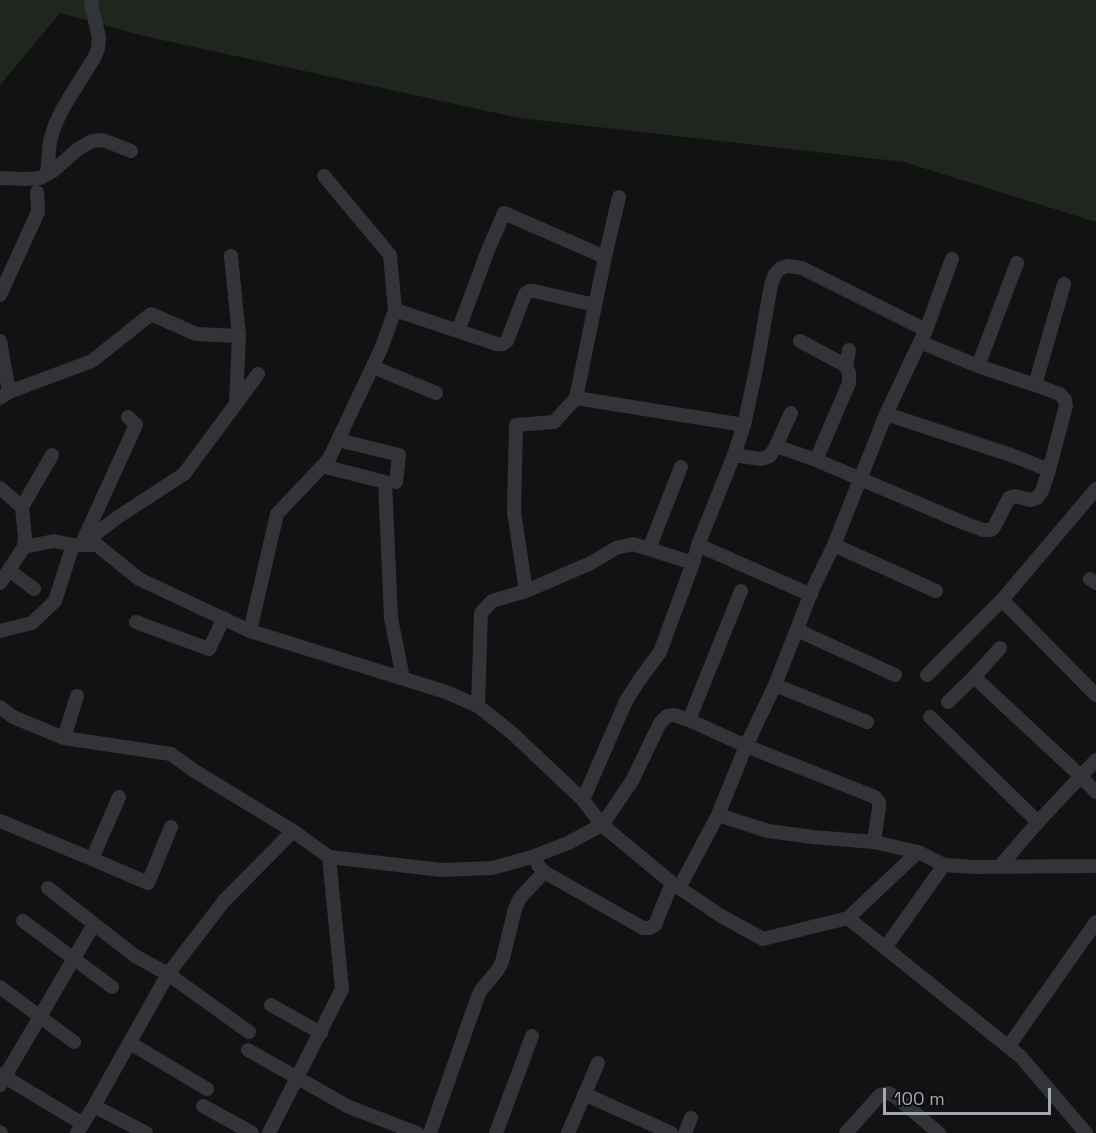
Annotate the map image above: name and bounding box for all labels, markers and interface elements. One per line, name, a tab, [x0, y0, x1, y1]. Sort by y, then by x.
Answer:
scale bar	[886, 1076, 1054, 1114]
text: 100 m	[894, 1087, 945, 1110]

